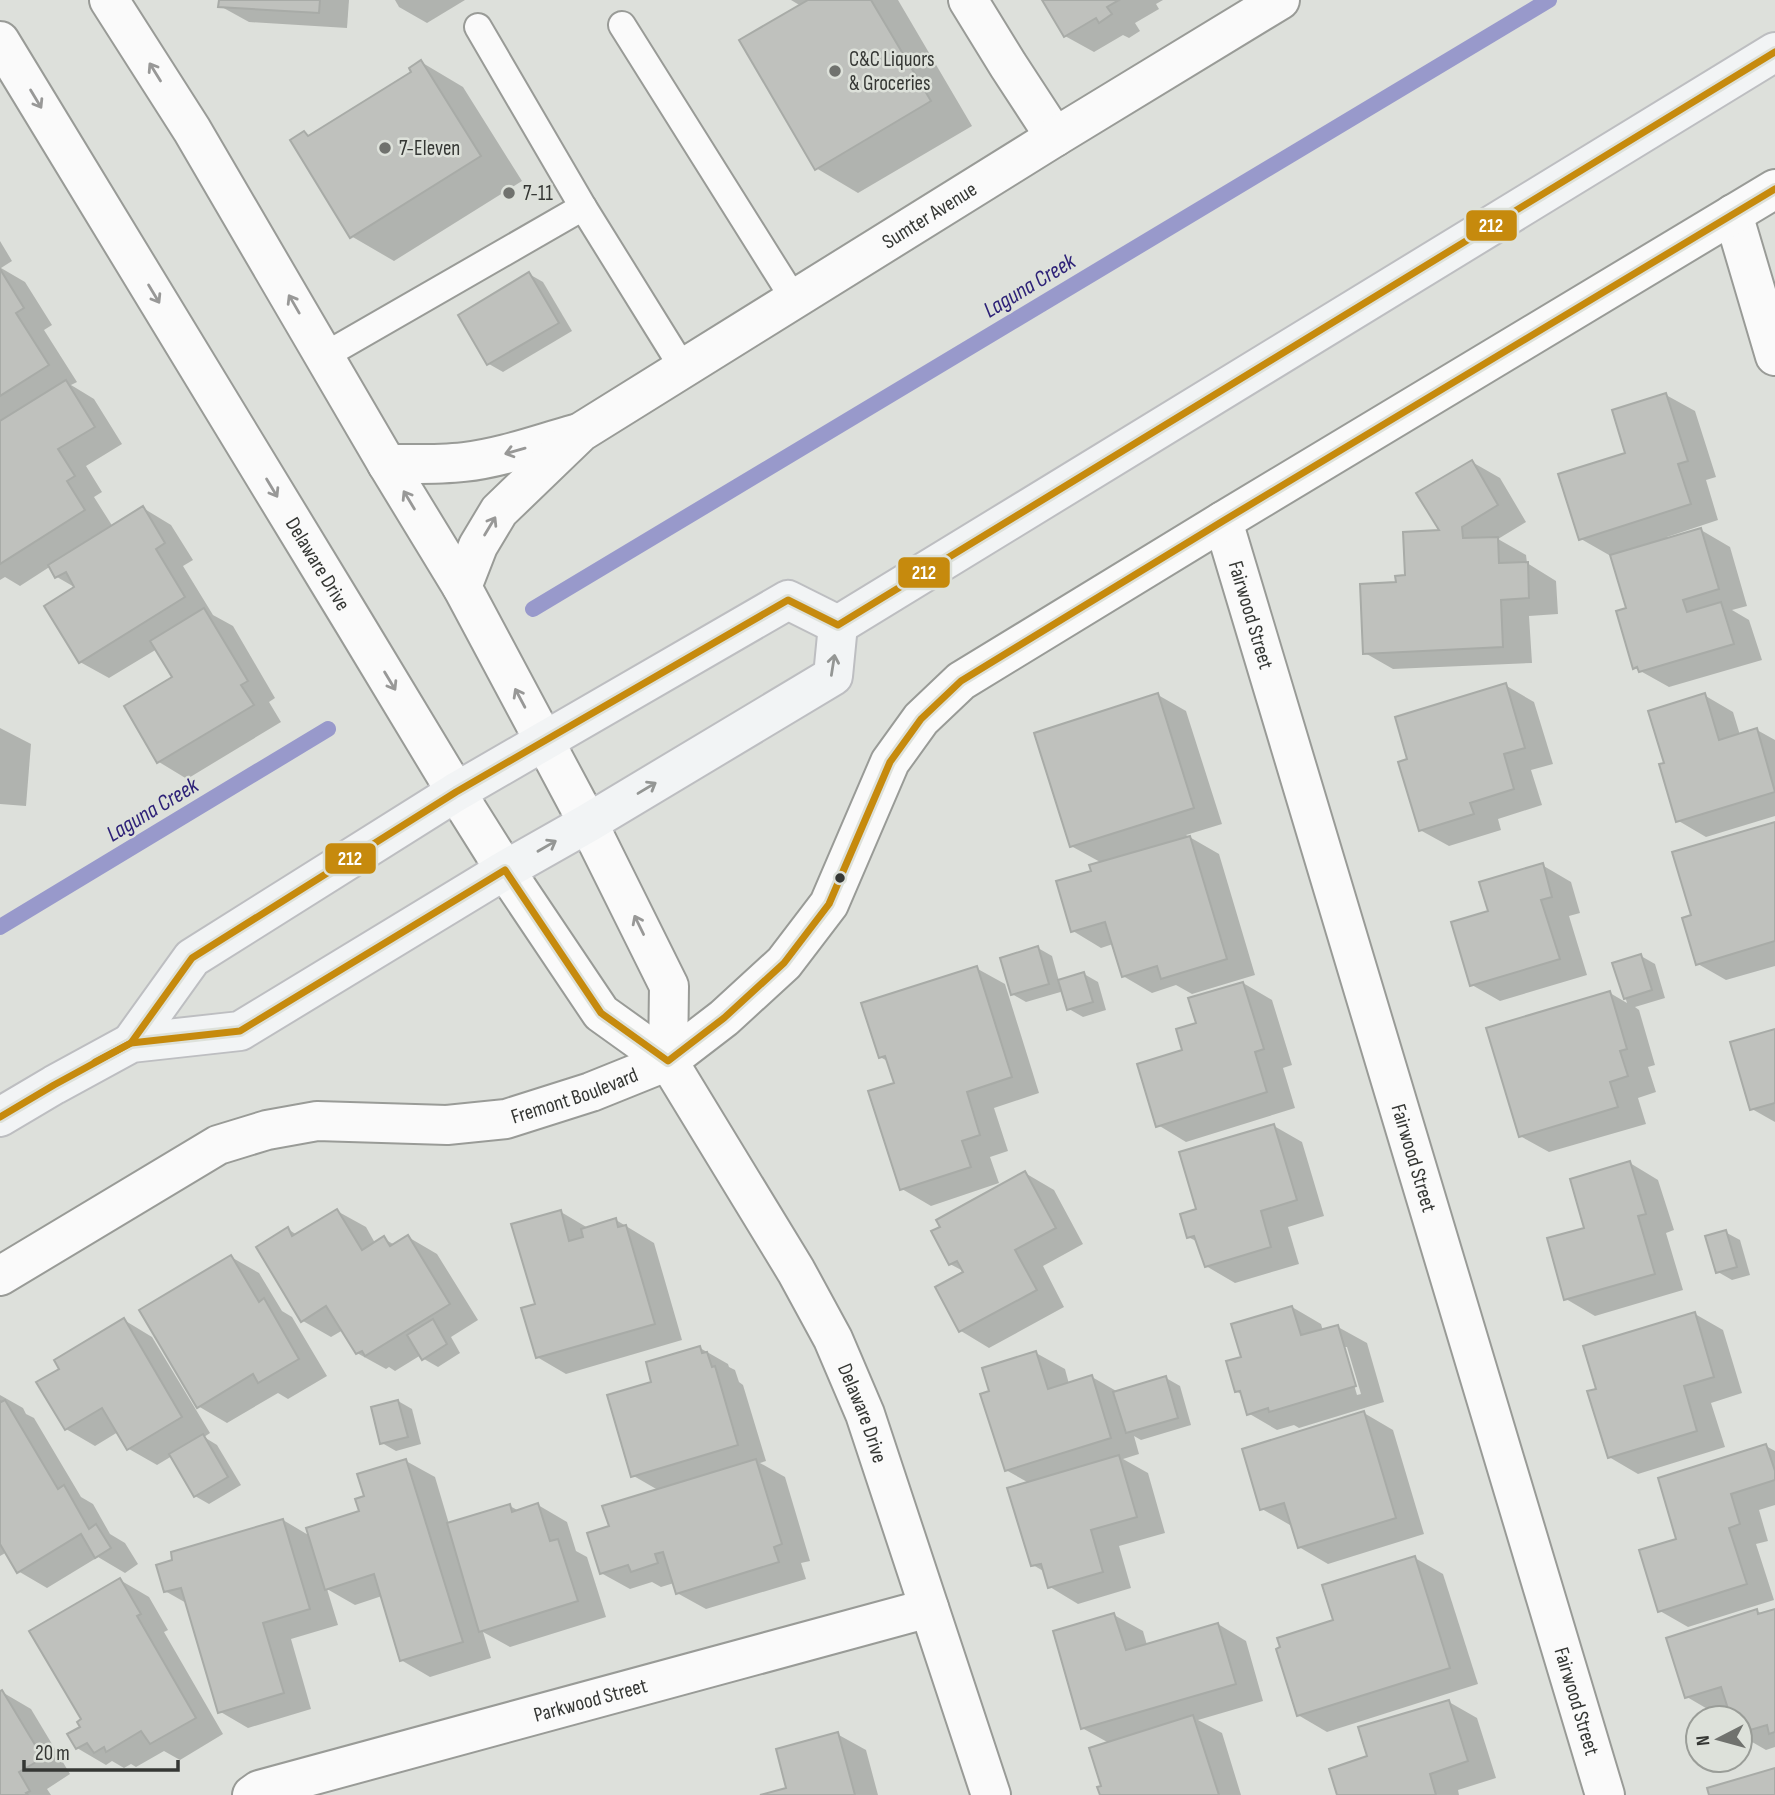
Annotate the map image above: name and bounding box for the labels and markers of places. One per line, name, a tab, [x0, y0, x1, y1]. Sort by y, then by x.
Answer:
place label: C&C Liquors & Groceries	[849, 47, 934, 96]
marker: C&C Liquors & Groceries	[827, 63, 843, 79]
place label: 7-Eleven	[399, 136, 460, 161]
marker: 7-Eleven	[377, 140, 393, 156]
place label: 7-11	[523, 181, 553, 206]
marker: 7-11	[501, 185, 517, 201]
unlabelled marker	[833, 871, 847, 885]

